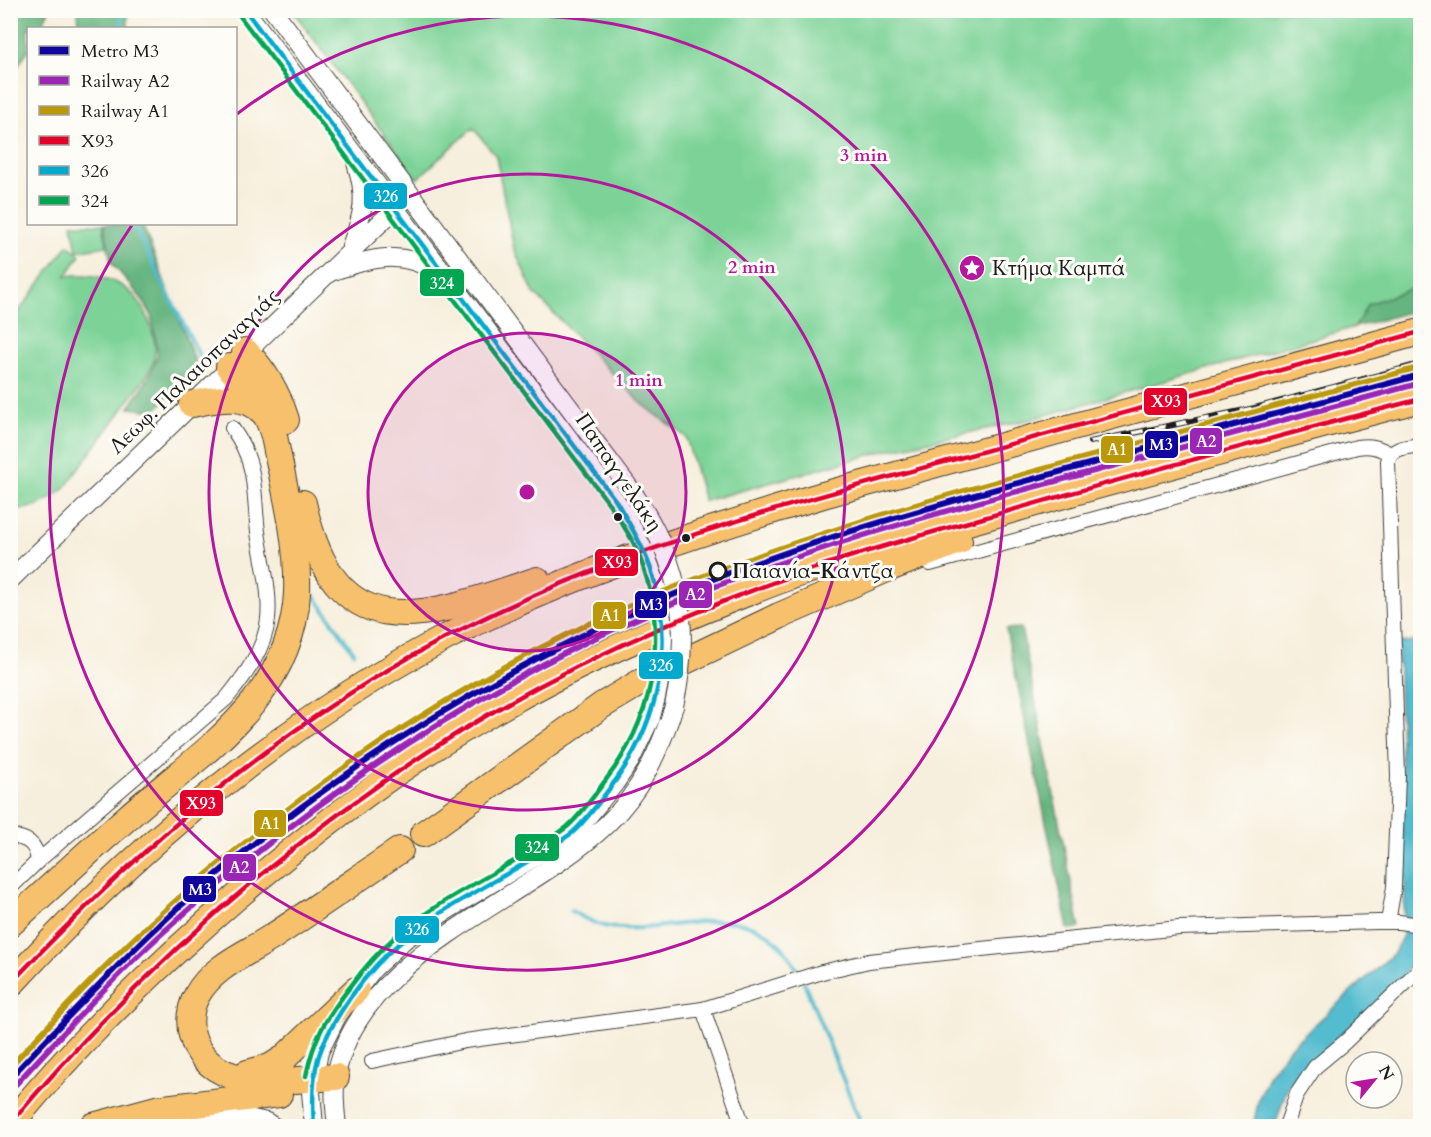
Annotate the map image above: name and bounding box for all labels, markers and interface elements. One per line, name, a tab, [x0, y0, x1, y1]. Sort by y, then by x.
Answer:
legend	[27, 27, 237, 225]
text: Metro Μ3	[81, 39, 159, 64]
text: Railway A2	[81, 69, 169, 94]
text: Railway A1	[81, 99, 169, 124]
text: X93	[81, 129, 114, 154]
text: 3 min	[840, 143, 888, 168]
text: 326	[81, 159, 109, 184]
line badge: 326	[363, 182, 408, 210]
text: 326	[374, 186, 398, 208]
text: 324	[81, 189, 109, 214]
place icon: Kτήμα Καμπά	[957, 253, 987, 283]
place label: Kτήμα Καμπά	[992, 254, 1126, 283]
text: 2 min	[728, 255, 776, 280]
line badge: 324	[419, 268, 465, 297]
text: 324	[430, 273, 454, 295]
street label: Λεωφ. Παλαιοπαναγιάς	[103, 282, 286, 461]
text: 1 min	[615, 368, 663, 393]
line badge: X93	[1143, 387, 1188, 416]
text: X93	[1151, 391, 1181, 413]
street label: Παπαγγελάκη	[568, 407, 669, 537]
line badge: A2	[1189, 427, 1223, 455]
line badge: Μ3	[1144, 430, 1179, 459]
text: A2	[1196, 431, 1216, 453]
text: Μ3	[1149, 434, 1173, 456]
line badge: A1	[1100, 435, 1134, 464]
text: A1	[1107, 439, 1127, 461]
centre of rings	[517, 482, 537, 502]
unlabelled marker	[612, 511, 624, 523]
unlabelled marker	[680, 532, 692, 544]
line badge: X93	[594, 548, 639, 577]
text: X93	[602, 552, 632, 574]
place label: Παιανία-Κάντζα	[732, 557, 894, 586]
marker: Παιανία-Κάντζα	[709, 562, 727, 580]
line badge: A2	[678, 580, 713, 609]
text: A2	[685, 584, 705, 606]
line badge: Μ3	[634, 590, 668, 619]
text: Μ3	[639, 594, 663, 616]
line badge: A1	[592, 601, 627, 630]
text: A1	[600, 605, 620, 627]
line badge: 326	[638, 651, 684, 680]
text: 326	[649, 655, 673, 677]
line badge: X93	[179, 789, 224, 817]
text: X93	[186, 793, 216, 815]
line badge: A1	[253, 809, 287, 838]
text: A1	[260, 813, 280, 835]
line badge: 324	[514, 833, 560, 862]
text: 324	[525, 837, 549, 859]
line badge: A2	[222, 853, 257, 882]
text: A2	[229, 857, 249, 879]
line badge: Μ3	[182, 875, 217, 903]
text: Μ3	[188, 879, 212, 901]
line badge: 326	[394, 915, 440, 944]
text: 326	[405, 919, 429, 941]
north arrow	[1344, 1050, 1404, 1110]
text: N	[1373, 1061, 1399, 1085]

